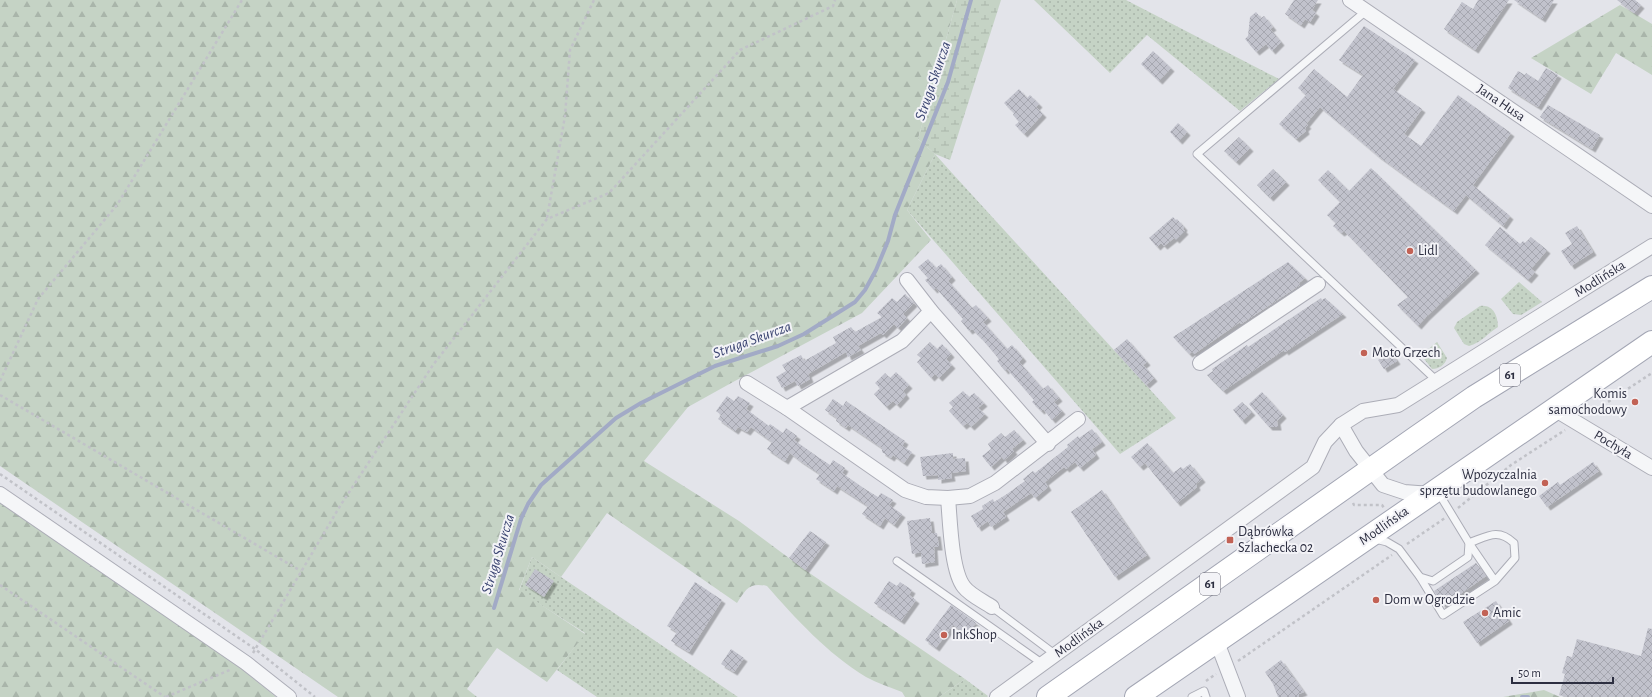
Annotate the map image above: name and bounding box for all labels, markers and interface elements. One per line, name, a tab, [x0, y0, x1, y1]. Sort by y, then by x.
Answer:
water label: Struga Skurcza	[913, 40, 953, 122]
street label: Jana Husa	[1474, 82, 1528, 124]
place label: Lidl	[1418, 244, 1438, 258]
marker: Lidl	[1405, 246, 1415, 256]
street label: Modlińska	[1572, 258, 1628, 300]
water label: Struga Skurcza	[711, 319, 793, 361]
place label: Moto Grzech	[1372, 346, 1440, 360]
marker: Moto Grzech	[1359, 348, 1369, 358]
road number: 61	[1500, 364, 1520, 386]
place label: Komis samochodowy	[1549, 387, 1627, 417]
marker: Komis samochodowy	[1630, 397, 1640, 407]
street label: Pochyła	[1591, 428, 1635, 462]
place label: Wpozyczalnia sprzętu budowlanego	[1420, 468, 1538, 498]
marker: Wpozyczalnia sprzętu budowlanego	[1540, 478, 1550, 488]
street label: Modlińska	[1357, 504, 1412, 548]
water label: Struga Skurcza	[479, 512, 517, 596]
place label: Dąbrówka Szlachecka 02	[1238, 525, 1313, 555]
marker: Dąbrówka Szlachecka 02	[1225, 535, 1235, 545]
road number: 61	[1200, 573, 1220, 595]
place label: Dom w Ogrodzie	[1384, 593, 1475, 607]
marker: Dom w Ogrodzie	[1371, 595, 1381, 605]
place label: Amic	[1493, 606, 1522, 620]
marker: Amic	[1480, 608, 1490, 618]
street label: Modlińska	[1052, 615, 1106, 660]
place label: InkShop	[952, 628, 997, 642]
marker: InkShop	[939, 630, 949, 640]
scale bar	[1512, 659, 1613, 685]
text: 50 m	[1518, 667, 1541, 679]

